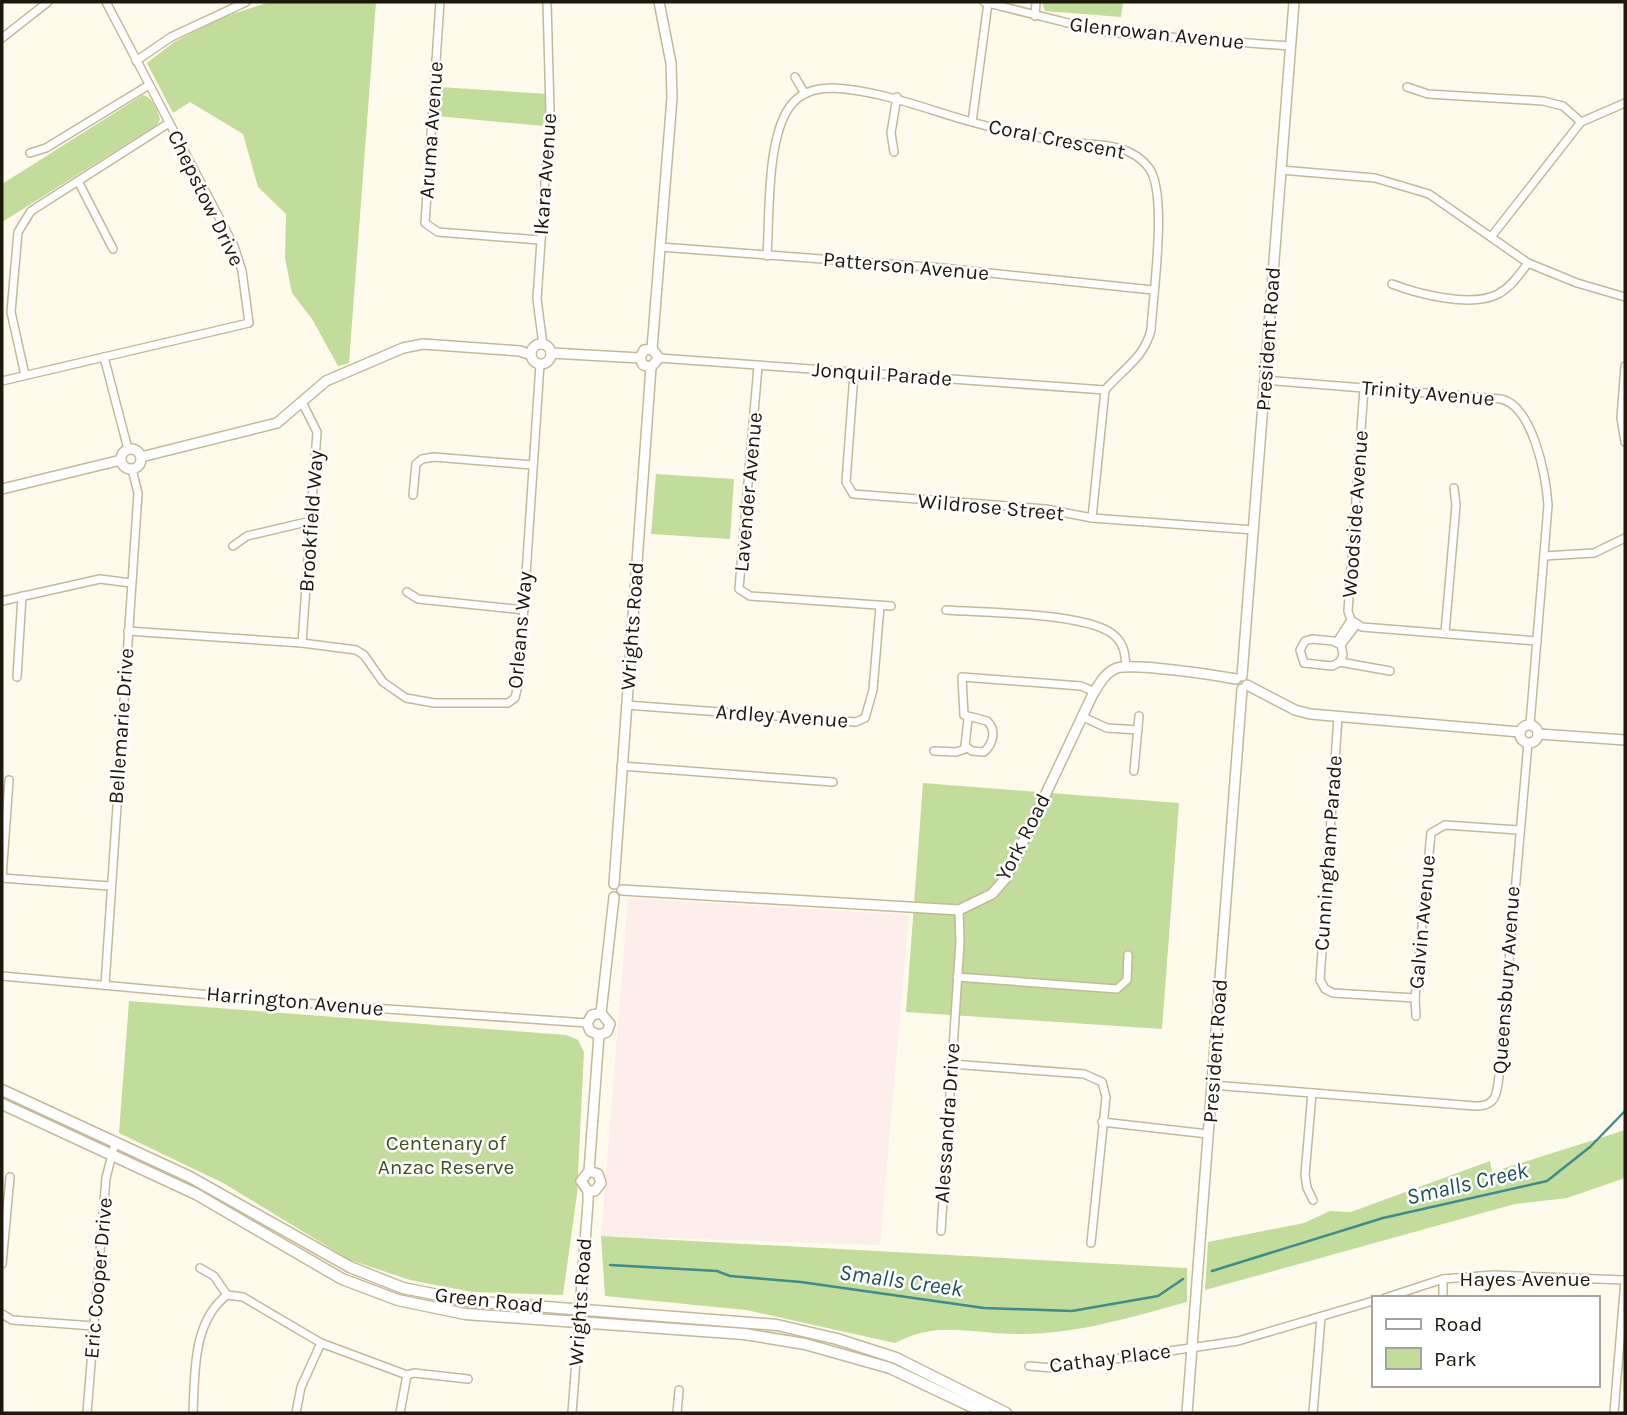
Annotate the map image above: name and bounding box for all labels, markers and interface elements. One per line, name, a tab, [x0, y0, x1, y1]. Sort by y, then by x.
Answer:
street label: Glenrowan Avenue	[1068, 12, 1246, 54]
street label: Aruma Avenue	[414, 60, 448, 200]
street label: Ikara Avenue	[529, 112, 561, 236]
street label: Coral Crescent	[987, 114, 1128, 164]
street label: Chepstow Drive	[163, 126, 249, 270]
street label: Patterson Avenue	[822, 247, 990, 285]
street label: President Road	[1251, 266, 1285, 412]
street label: Jonquil Parade	[811, 357, 953, 391]
street label: Trinity Avenue	[1360, 375, 1496, 411]
street label: Lavender Avenue	[729, 411, 767, 573]
street label: Woodside Avenue	[1337, 429, 1373, 599]
street label: Brookfield Way	[294, 449, 328, 593]
street label: Wildrose Street	[917, 489, 1065, 525]
street label: Wrights Road	[616, 561, 648, 691]
street label: Orleans Way	[503, 570, 537, 690]
street label: Bellemarie Drive	[104, 647, 138, 805]
street label: Ardley Avenue	[715, 699, 849, 733]
street label: Cunningham Parade	[1309, 754, 1347, 952]
street label: York Road	[991, 790, 1055, 884]
street label: Galvin Avenue	[1404, 854, 1440, 990]
street label: Queensbury Avenue	[1487, 885, 1525, 1075]
street label: President Road	[1198, 978, 1232, 1124]
street label: Harrington Avenue	[205, 981, 385, 1021]
street label: Alessandra Drive	[929, 1042, 965, 1204]
park label: Centenary of Anzac Reserve	[378, 1131, 514, 1179]
water label: Smalls Creek	[1403, 1156, 1531, 1211]
street label: Eric Cooper Drive	[79, 1196, 117, 1360]
street label: Wrights Road	[564, 1237, 596, 1367]
water label: Smalls Creek	[837, 1258, 965, 1303]
street label: Hayes Avenue	[1459, 1267, 1591, 1291]
street label: Green Road	[434, 1282, 544, 1318]
legend	[1372, 1296, 1599, 1387]
text: Road	[1434, 1312, 1482, 1336]
street label: Cathay Place	[1048, 1339, 1172, 1377]
text: Park	[1434, 1347, 1477, 1371]

